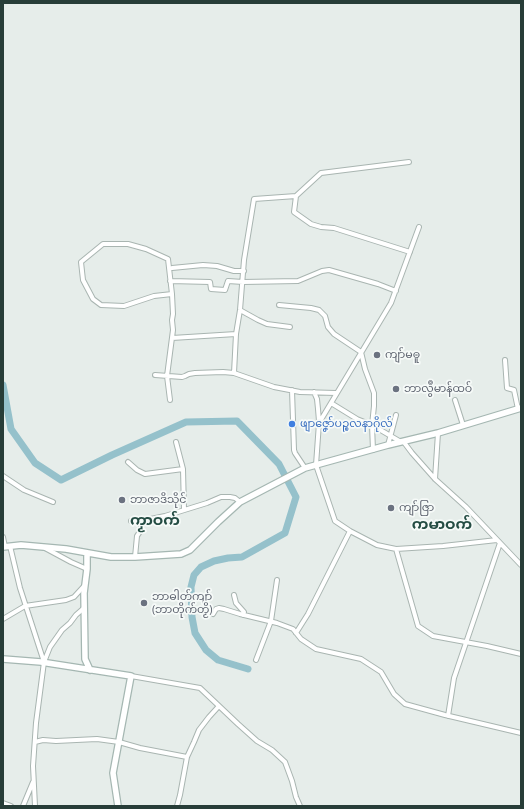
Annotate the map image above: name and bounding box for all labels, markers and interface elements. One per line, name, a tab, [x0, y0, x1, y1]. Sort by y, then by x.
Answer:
place label: ကျာ်မၜူ	[385, 348, 420, 362]
marker: ကျာ်မၜူ	[372, 350, 382, 360]
place label: ဘာလွဳမာန်ထဝ်	[404, 382, 472, 396]
marker: ဘာလွဳမာန်ထဝ်	[391, 384, 401, 394]
place label: ဖျာဇၞော်ပဉ္စလနာဂိုလ်	[300, 417, 393, 431]
marker: ဖျာဇၞော်ပဉ္စလနာဂိုလ်	[287, 419, 297, 429]
place label: ဘာဇာဒိသိုင်	[130, 493, 186, 507]
marker: ဘာဇာဒိသိုင်	[117, 495, 127, 505]
place label: ကျာ်ဇြာ	[399, 501, 434, 515]
marker: ကျာ်ဇြာ	[386, 503, 396, 513]
district label: ကၟာဝက်	[130, 512, 180, 530]
district label: ကမာဝက်	[412, 516, 472, 534]
place label: ဘာဓါတ်ကျာ် (ဘာတိုက်တၟိ)	[152, 590, 212, 616]
marker: ဘာဓါတ်ကျာ် (ဘာတိုက်တၟိ)	[139, 598, 149, 608]

